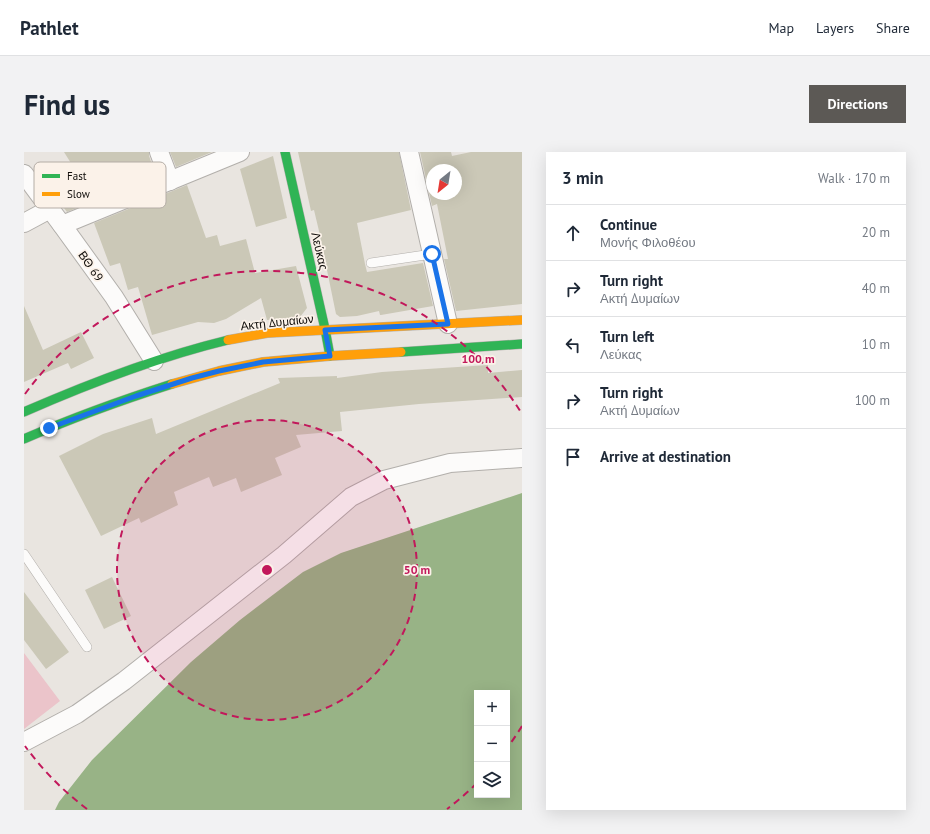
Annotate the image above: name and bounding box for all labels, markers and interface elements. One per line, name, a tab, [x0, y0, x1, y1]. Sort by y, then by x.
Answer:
text: Pathlet	[20, 16, 79, 40]
text: Map	[768, 19, 794, 37]
text: Layers	[816, 19, 854, 37]
text: Share	[876, 19, 910, 37]
button: Directions	[809, 85, 906, 123]
text: Find us	[24, 86, 110, 123]
legend	[34, 162, 166, 208]
north arrow	[426, 164, 462, 200]
text: 3 min	[562, 167, 603, 189]
text: Fast	[67, 169, 87, 183]
text: Walk · 170 m	[818, 170, 890, 187]
text: Slow	[67, 187, 90, 201]
text: Continue	[600, 215, 657, 234]
icon: ahead	[562, 222, 584, 244]
text: 20 m	[862, 224, 890, 241]
street label: Λεύκας	[308, 231, 332, 272]
text: Μονής Φιλοθέου	[600, 234, 696, 251]
route start	[423, 245, 441, 263]
street label: ΒΘ 69	[75, 248, 107, 284]
text: Turn right	[600, 271, 663, 290]
icon: right	[562, 278, 584, 300]
text: 40 m	[862, 280, 890, 297]
text: Ακτή Δυμαίων	[600, 290, 680, 307]
street label: Ακτή Δυμαίων	[240, 311, 314, 333]
text: Turn left	[600, 327, 654, 346]
icon: left	[562, 334, 584, 356]
text: 10 m	[862, 336, 890, 353]
text: Λεύκας	[600, 346, 642, 363]
text: 100 m	[461, 351, 495, 366]
text: Turn right	[600, 383, 663, 402]
icon: right	[562, 390, 584, 412]
text: 100 m	[855, 392, 890, 409]
text: Ακτή Δυμαίων	[600, 402, 680, 419]
route end	[40, 419, 58, 437]
icon: arrive	[562, 446, 584, 468]
text: Arrive at destination	[600, 447, 731, 466]
text: 50 m	[404, 562, 430, 577]
centre of rings	[260, 563, 274, 577]
map controls	[474, 690, 510, 798]
button: +	[474, 690, 510, 726]
button: −	[474, 726, 510, 762]
button: layers	[474, 762, 510, 798]

